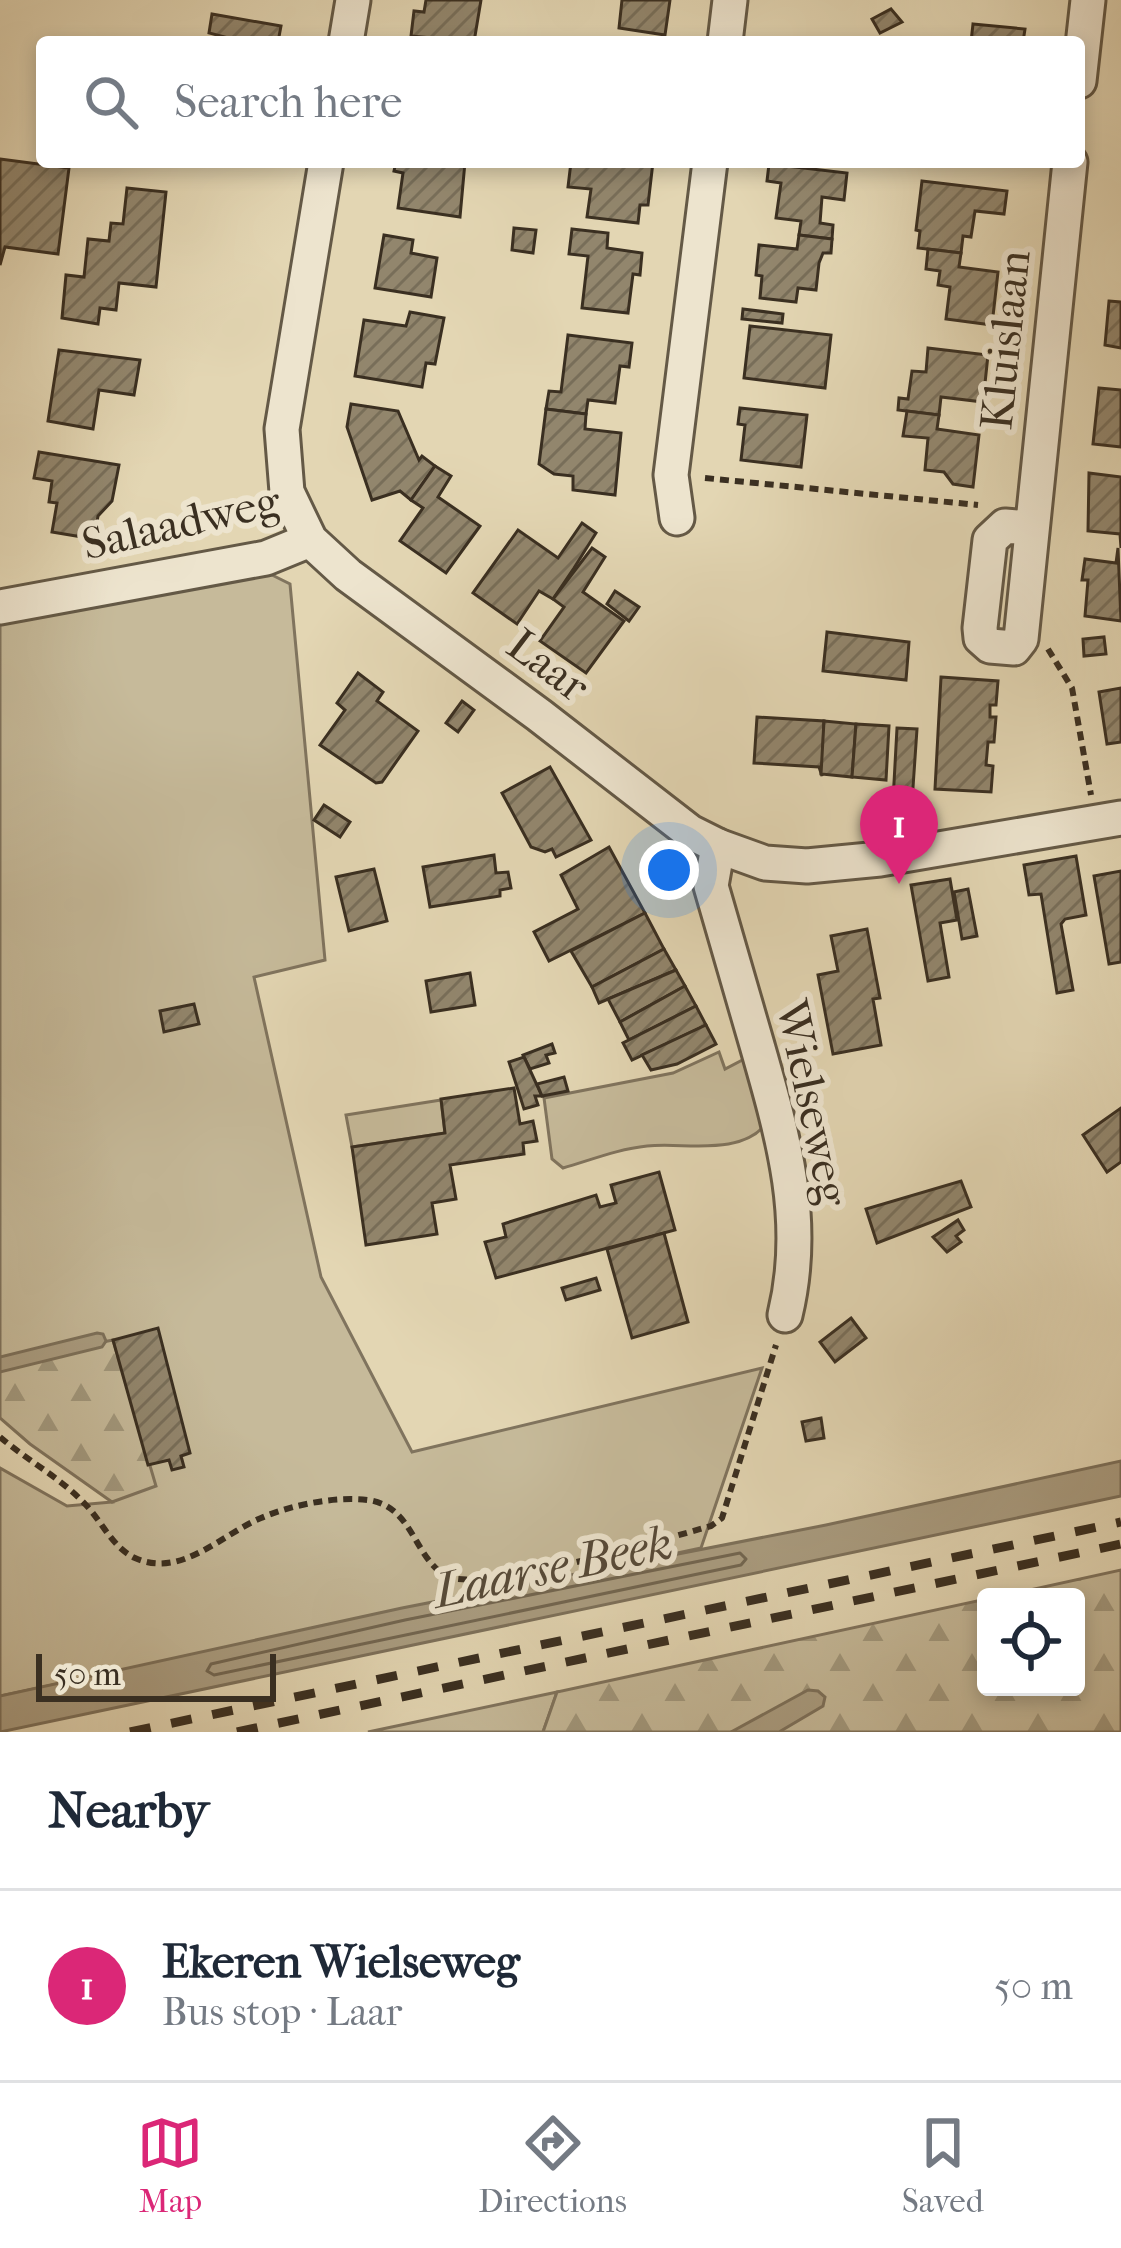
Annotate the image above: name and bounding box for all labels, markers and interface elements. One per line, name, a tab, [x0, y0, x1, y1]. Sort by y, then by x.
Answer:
search box	[36, 36, 1085, 168]
icon: search	[78, 69, 144, 135]
text: Search here	[174, 76, 402, 129]
street label: Kluislaan	[970, 248, 1042, 432]
street label: Salaadweg	[77, 474, 286, 571]
street label: Laar	[497, 618, 600, 714]
pin: 1	[860, 785, 938, 884]
your location	[639, 840, 699, 900]
street label: Wielseweg	[764, 994, 860, 1212]
water label: Laarse Beek	[426, 1514, 677, 1620]
map controls	[977, 1588, 1085, 1696]
button: locate	[977, 1588, 1085, 1696]
scale bar	[36, 1648, 276, 1701]
text: 50 m	[54, 1655, 121, 1694]
text: Nearby	[48, 1780, 209, 1840]
text: Ekeren Wielseweg	[162, 1936, 520, 1989]
text: 1	[80, 1963, 94, 2009]
text: 50 m	[994, 1963, 1073, 2009]
text: Bus stop · Laar	[162, 1989, 402, 2035]
tab: Map	[137, 2110, 203, 2221]
tab: Directions	[478, 2110, 627, 2221]
tab: Saved	[902, 2110, 984, 2221]

